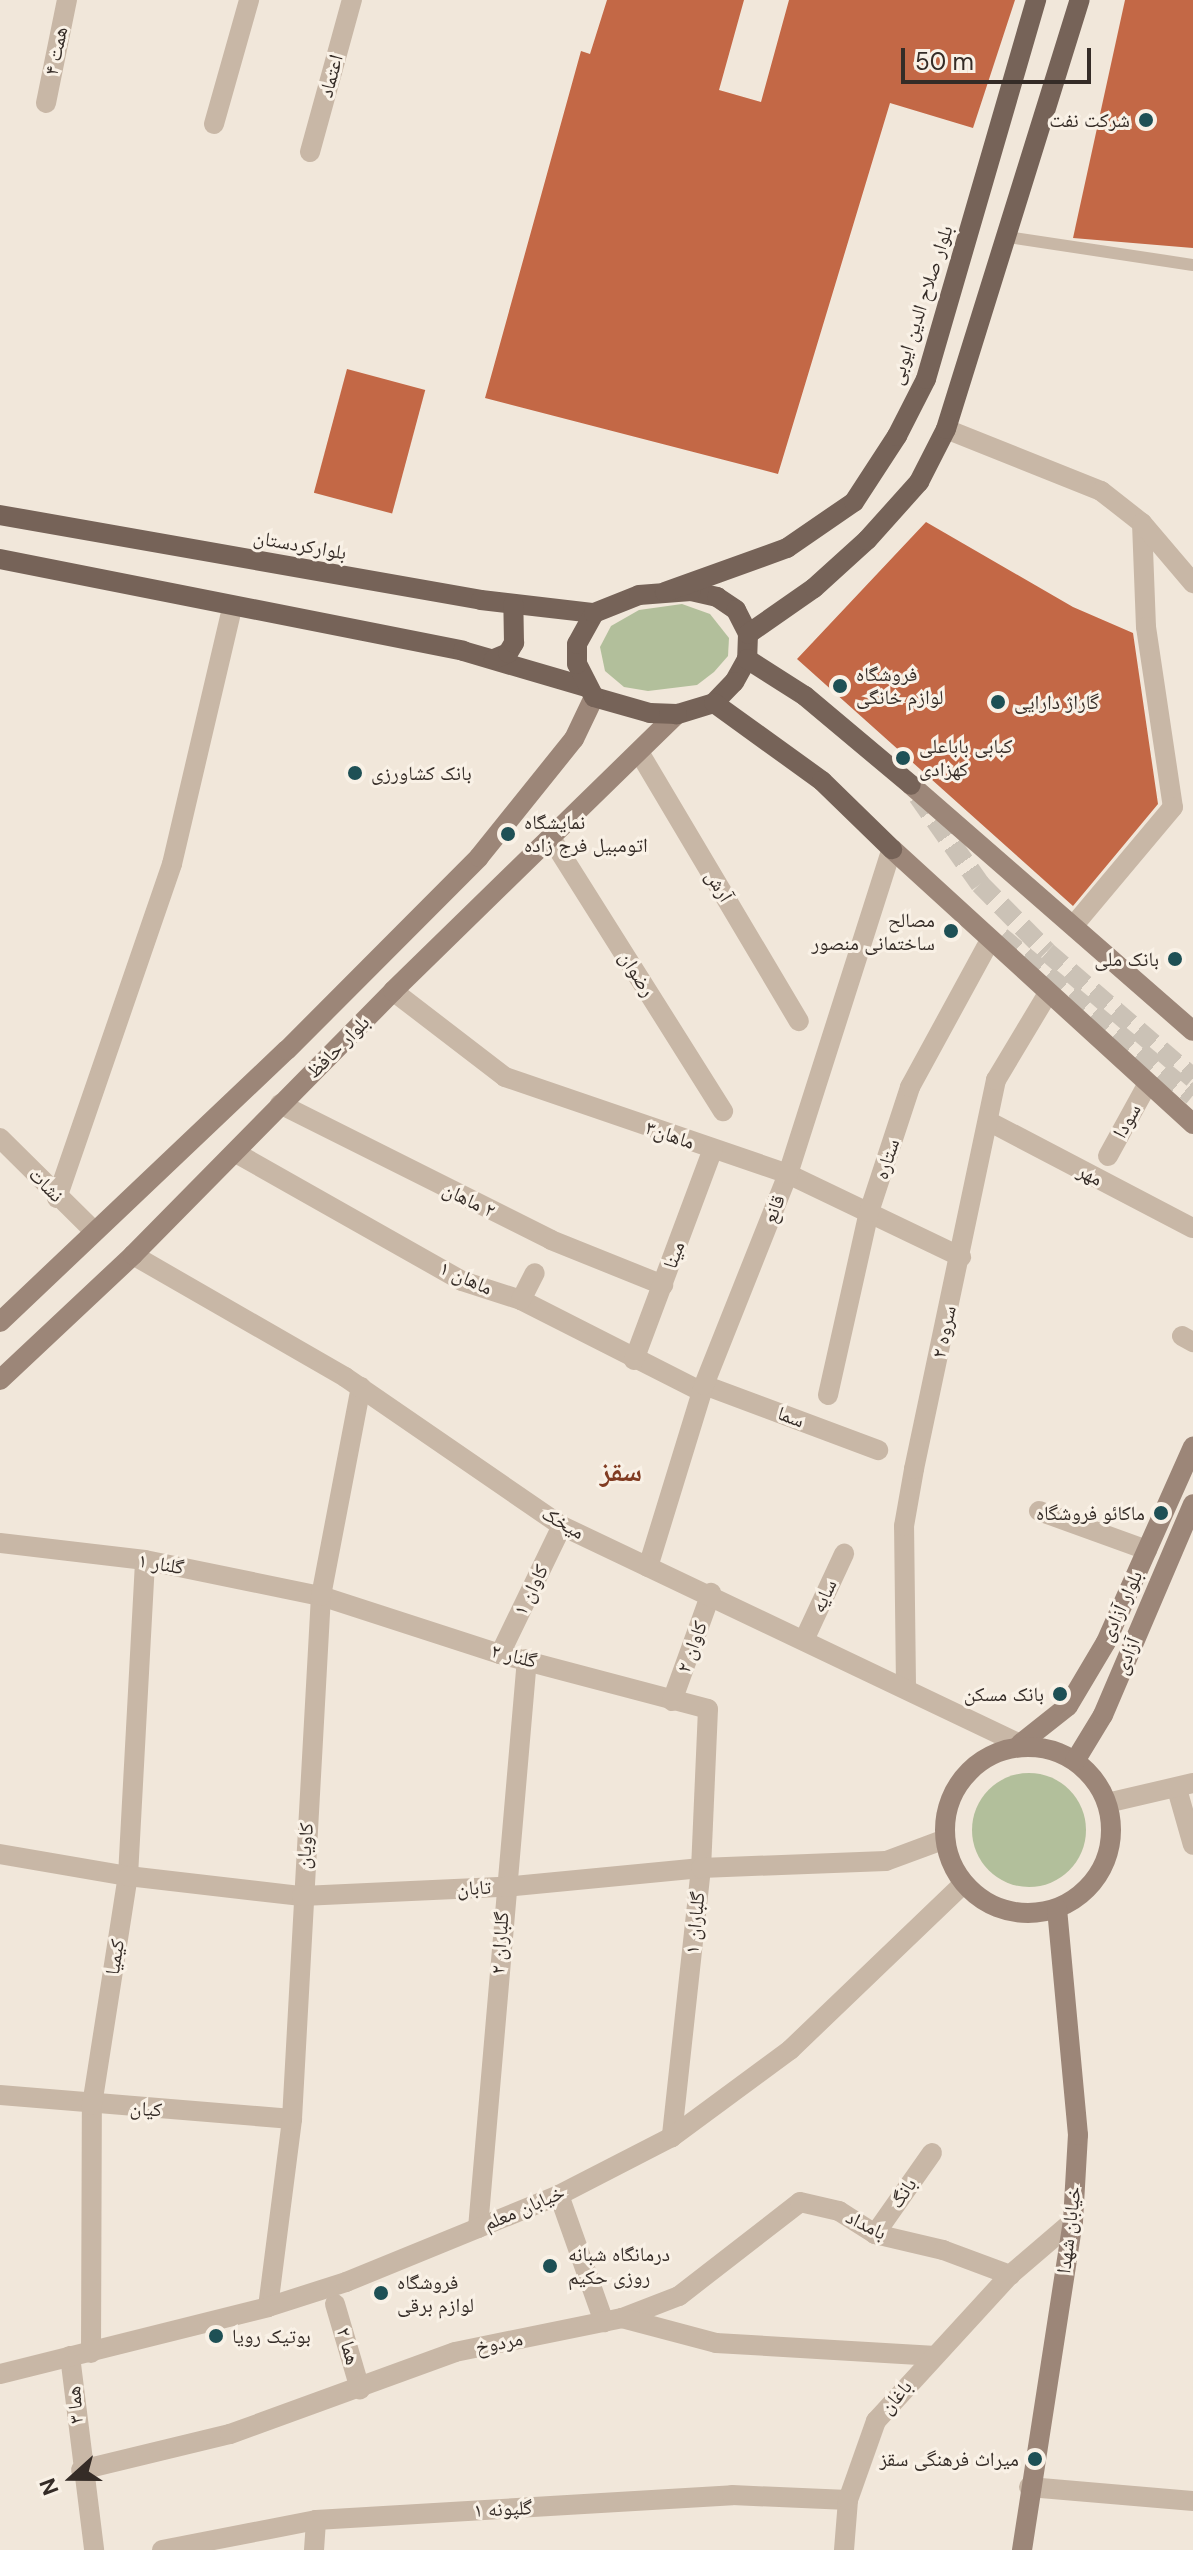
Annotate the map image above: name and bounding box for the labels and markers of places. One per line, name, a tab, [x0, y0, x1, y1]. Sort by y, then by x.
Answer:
place label: شرکت نفت	[1049, 108, 1130, 132]
marker: شرکت نفت	[1137, 111, 1155, 129]
place label: فروشگاه لوازم خانگی	[856, 662, 943, 709]
marker: فروشگاه لوازم خانگی	[831, 677, 849, 695]
place label: گاراژ دارایی	[1014, 690, 1099, 714]
marker: گاراژ دارایی	[989, 693, 1007, 711]
place label: کبابی باباعلی کهزادی	[919, 734, 1013, 781]
marker: کبابی باباعلی کهزادی	[894, 749, 912, 767]
place label: بانک کشاورزی	[371, 761, 472, 785]
marker: بانک کشاورزی	[346, 764, 364, 782]
place label: نمایشگاه اتومبیل فرج زاده	[524, 810, 648, 857]
marker: نمایشگاه اتومبیل فرج زاده	[499, 825, 517, 843]
place label: مصالح ساختمانی منصور	[811, 908, 935, 955]
marker: مصالح ساختمانی منصور	[942, 922, 960, 940]
place label: بانک ملی	[1094, 947, 1159, 971]
marker: بانک ملی	[1166, 950, 1184, 968]
place label: ماکائو فروشگاه	[1036, 1501, 1145, 1525]
marker: ماکائو فروشگاه	[1152, 1504, 1170, 1522]
place label: بانک مسکن	[964, 1682, 1044, 1706]
marker: بانک مسکن	[1051, 1685, 1069, 1703]
place label: درمانگاه شبانه روزی حکیم	[568, 2242, 670, 2289]
marker: درمانگاه شبانه روزی حکیم	[539, 2255, 561, 2277]
place label: فروشگاه لوازم برقی	[397, 2270, 474, 2317]
marker: فروشگاه لوازم برقی	[372, 2284, 390, 2302]
place label: بوتیک رویا	[232, 2324, 311, 2348]
marker: بوتیک رویا	[207, 2327, 225, 2345]
place label: میراث فرهنگی سقز	[879, 2447, 1019, 2471]
marker: میراث فرهنگی سقز	[1026, 2450, 1044, 2468]

